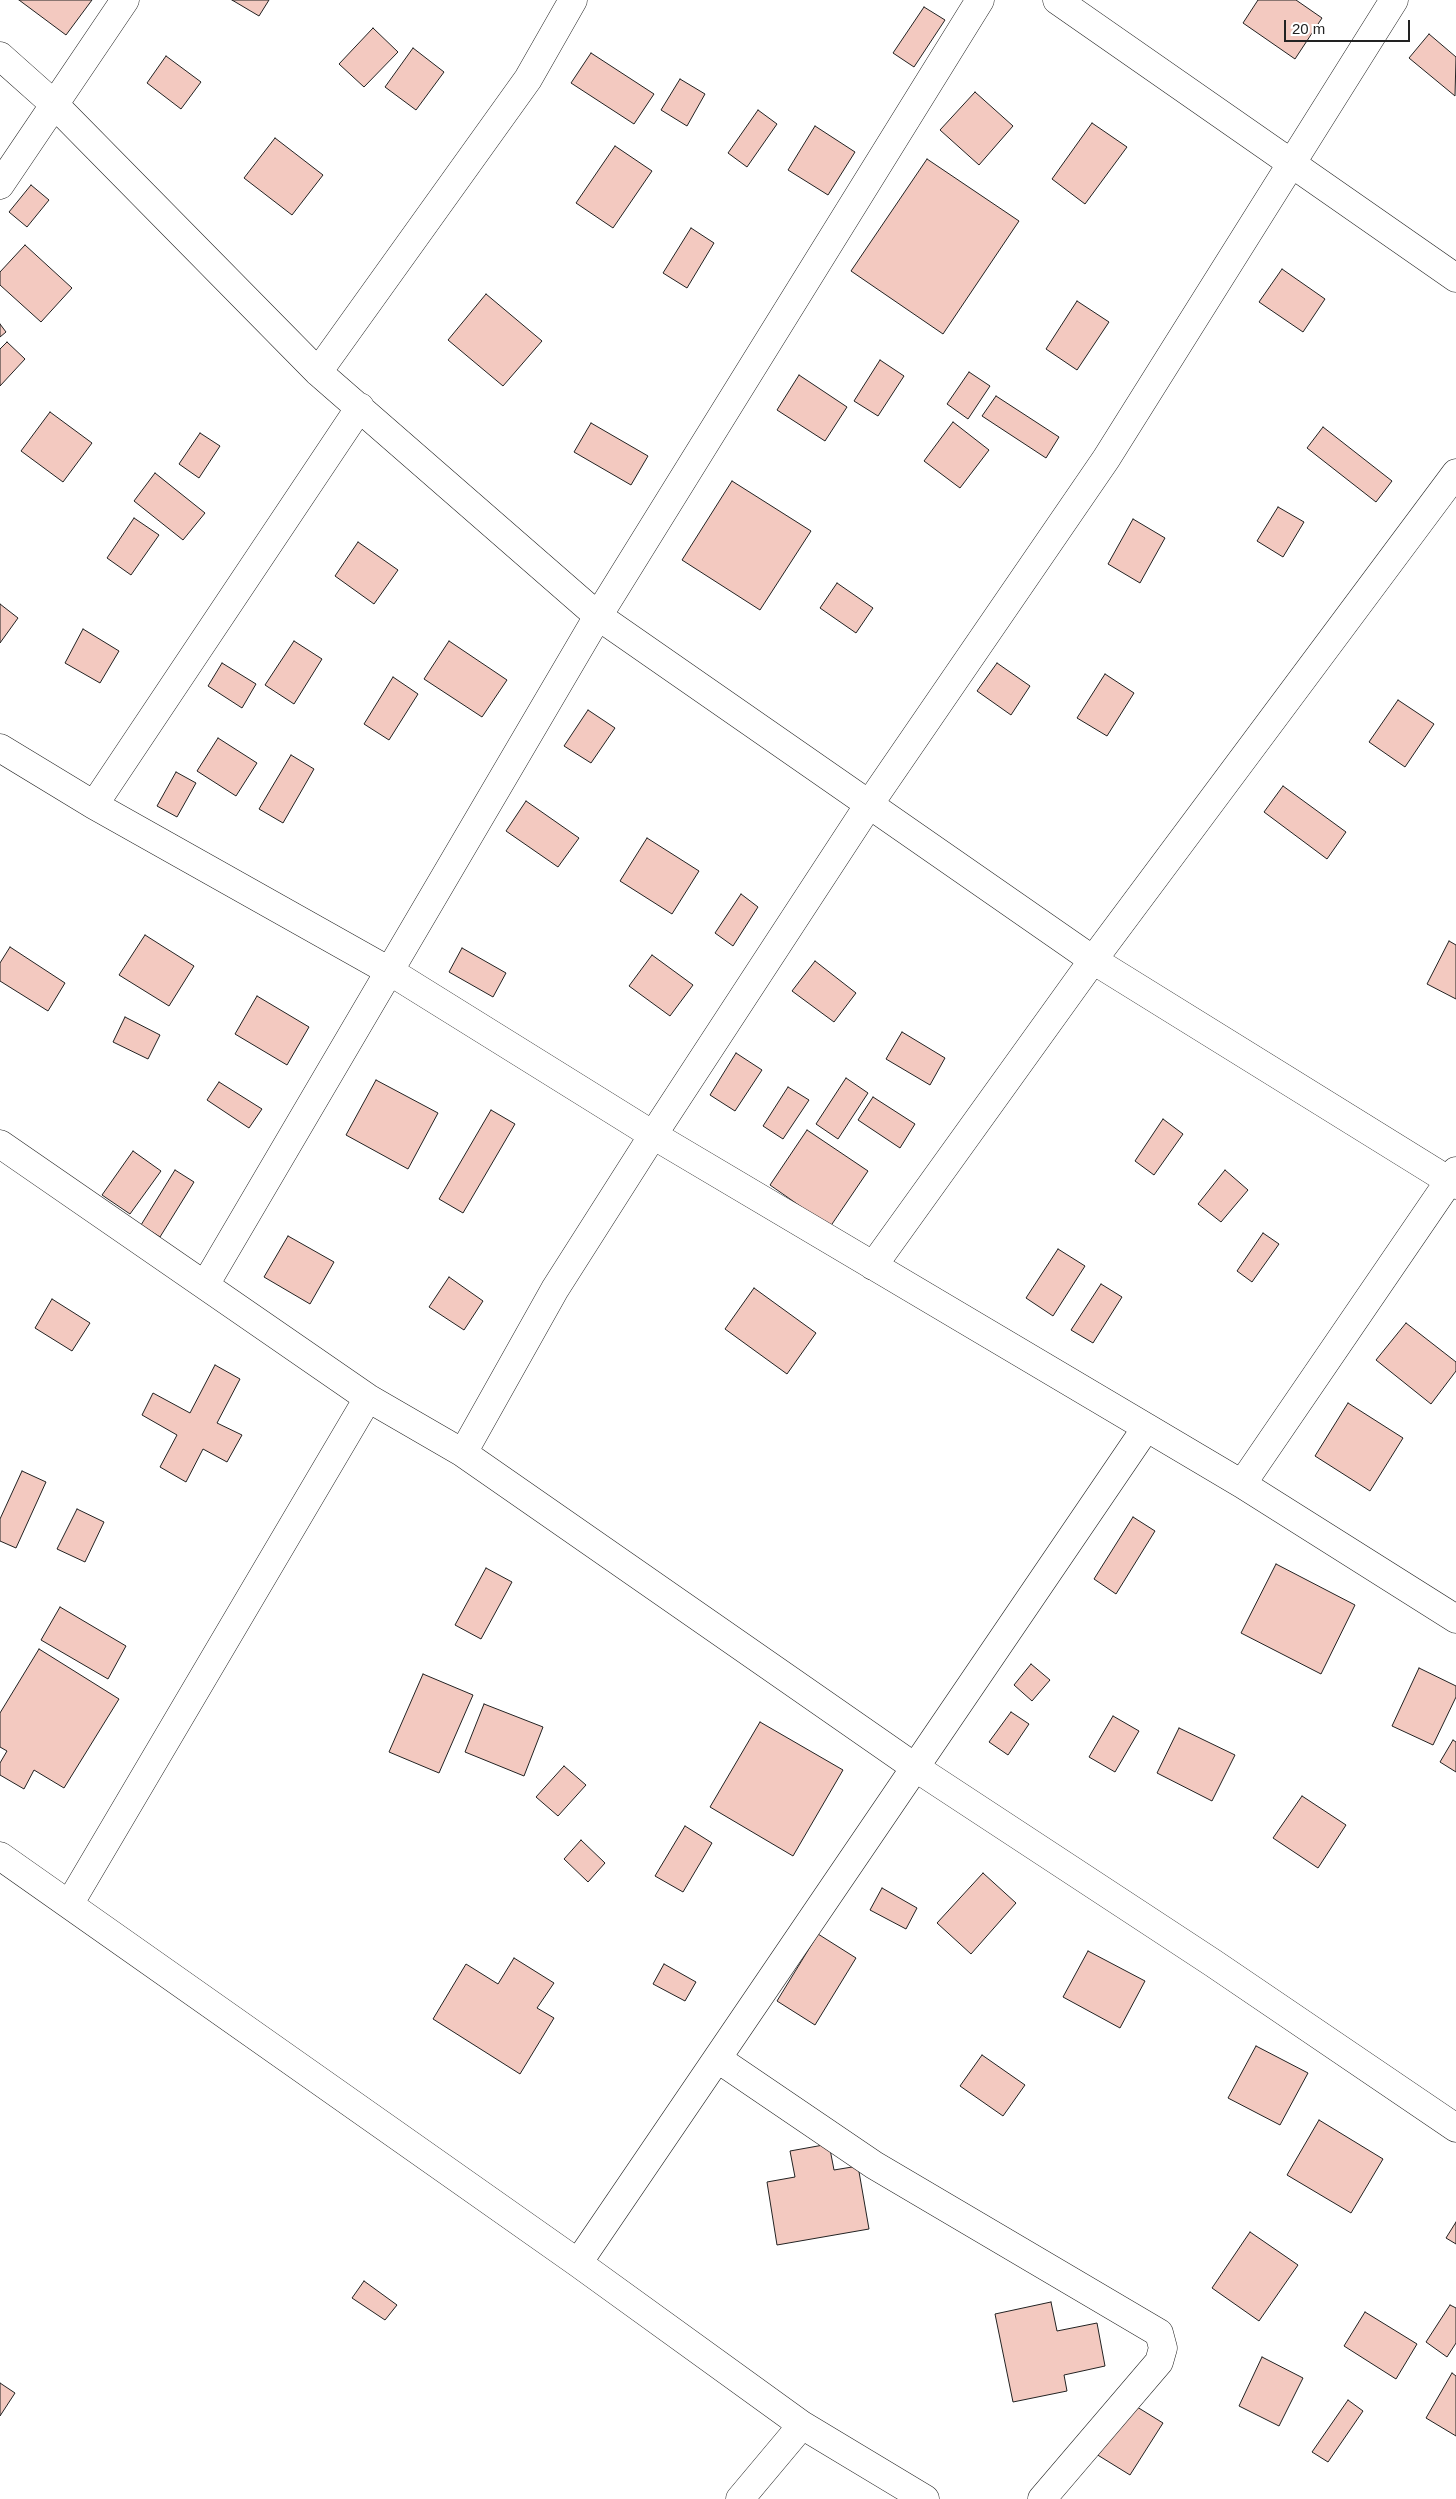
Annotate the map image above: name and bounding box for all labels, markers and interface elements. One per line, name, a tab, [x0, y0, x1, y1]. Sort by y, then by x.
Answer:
scale bar	[1286, 10, 1412, 42]
text: 20 m	[1292, 20, 1325, 37]

